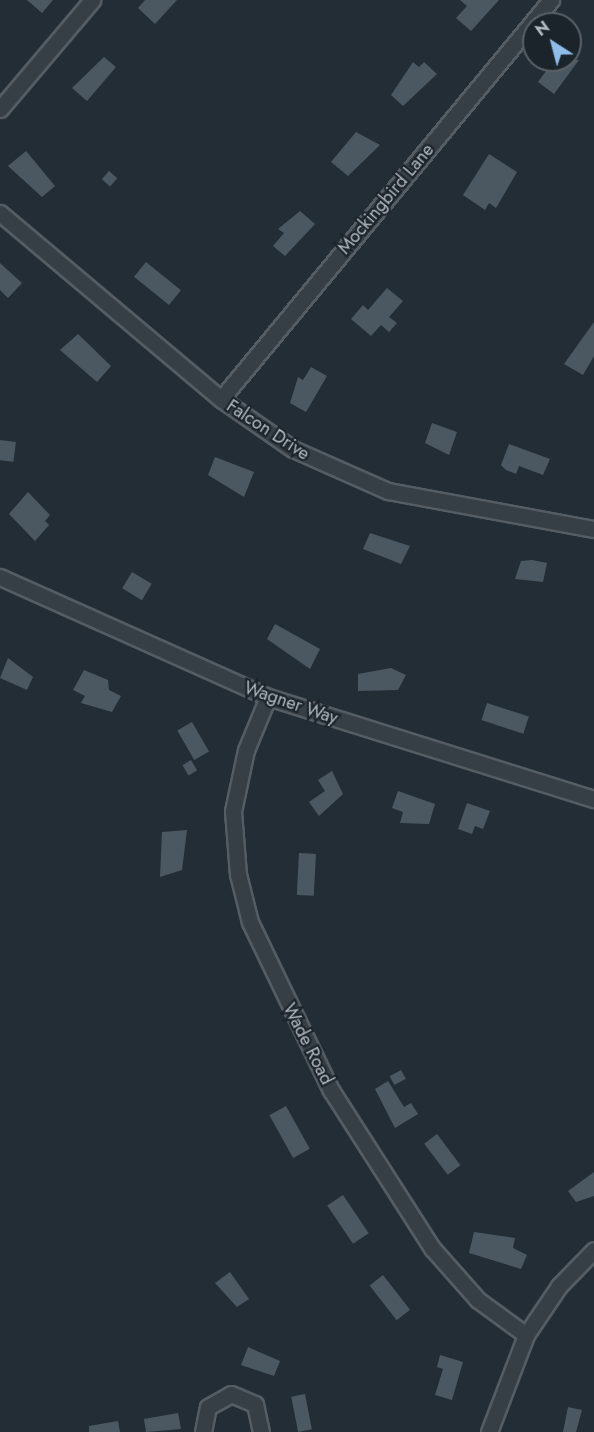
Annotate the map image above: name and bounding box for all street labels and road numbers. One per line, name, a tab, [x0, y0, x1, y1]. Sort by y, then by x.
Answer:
street label: Mockingbird Lane	[334, 139, 438, 259]
street label: Falcon Drive	[222, 395, 314, 465]
street label: Wagner Way	[241, 677, 341, 729]
street label: Wade Road	[278, 1000, 338, 1088]

